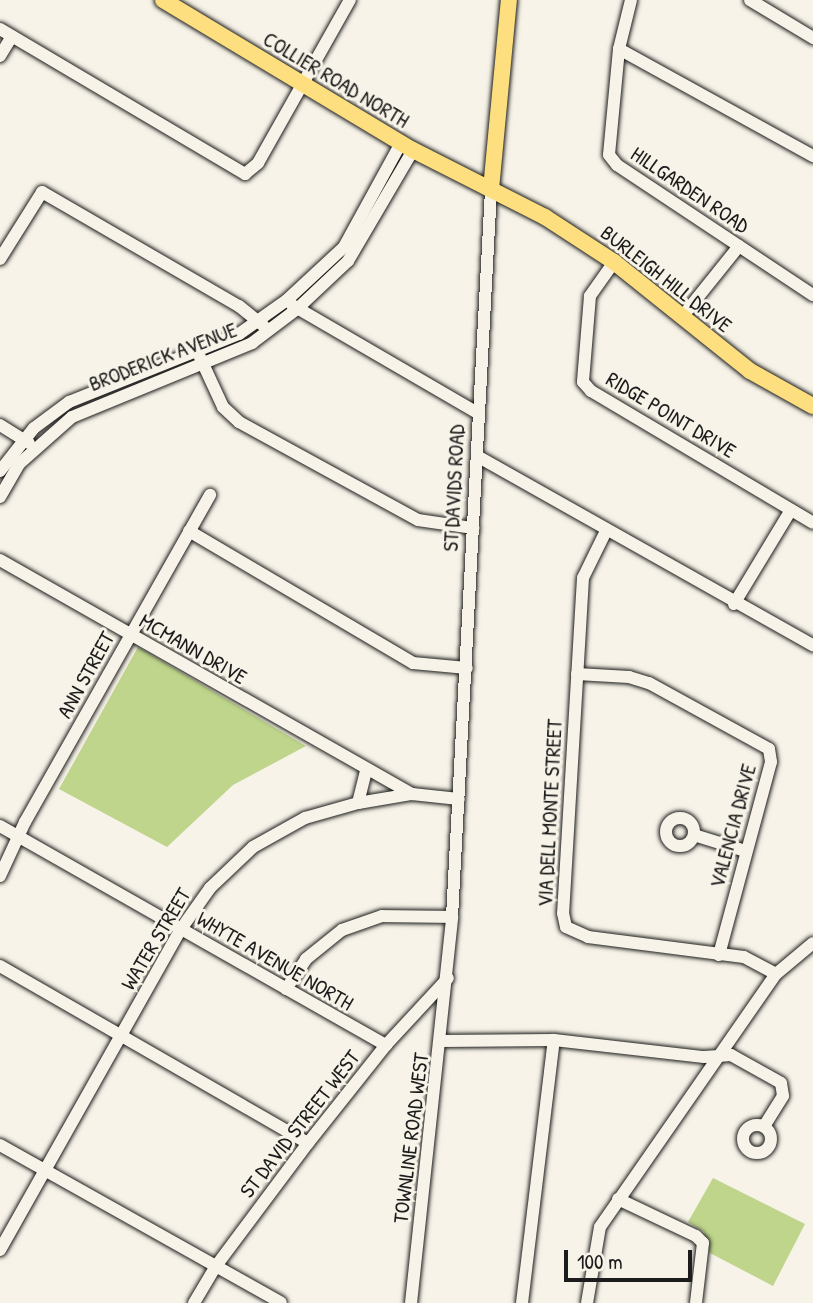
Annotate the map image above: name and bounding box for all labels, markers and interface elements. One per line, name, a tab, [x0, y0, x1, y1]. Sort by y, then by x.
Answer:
street label: COLLIER ROAD NORTH	[258, 27, 414, 133]
street label: HILLGARDEN ROAD	[626, 141, 754, 239]
street label: BURLEIGH HILL DRIVE	[596, 220, 736, 338]
street label: BRODERICK AVENUE	[86, 317, 240, 397]
street label: RIDGE POINT DRIVE	[602, 366, 740, 464]
street label: ST DAVIDS ROAD	[438, 424, 470, 552]
street label: MCMANN DRIVE	[135, 608, 251, 690]
street label: ANN STREET	[52, 627, 120, 723]
street label: VIA DELL MONTE STREET	[532, 718, 568, 908]
street label: VALENCIA DRIVE	[704, 761, 762, 891]
street label: WATER STREET	[116, 884, 196, 994]
street label: WHYTE AVENUE NORTH	[192, 906, 358, 1016]
street label: ST DAVID STREET WEST	[235, 1045, 365, 1203]
street label: TOWNLINE ROAD WEST	[388, 1051, 434, 1225]
scale bar	[568, 1236, 696, 1280]
text: 100 m	[577, 1247, 623, 1276]

